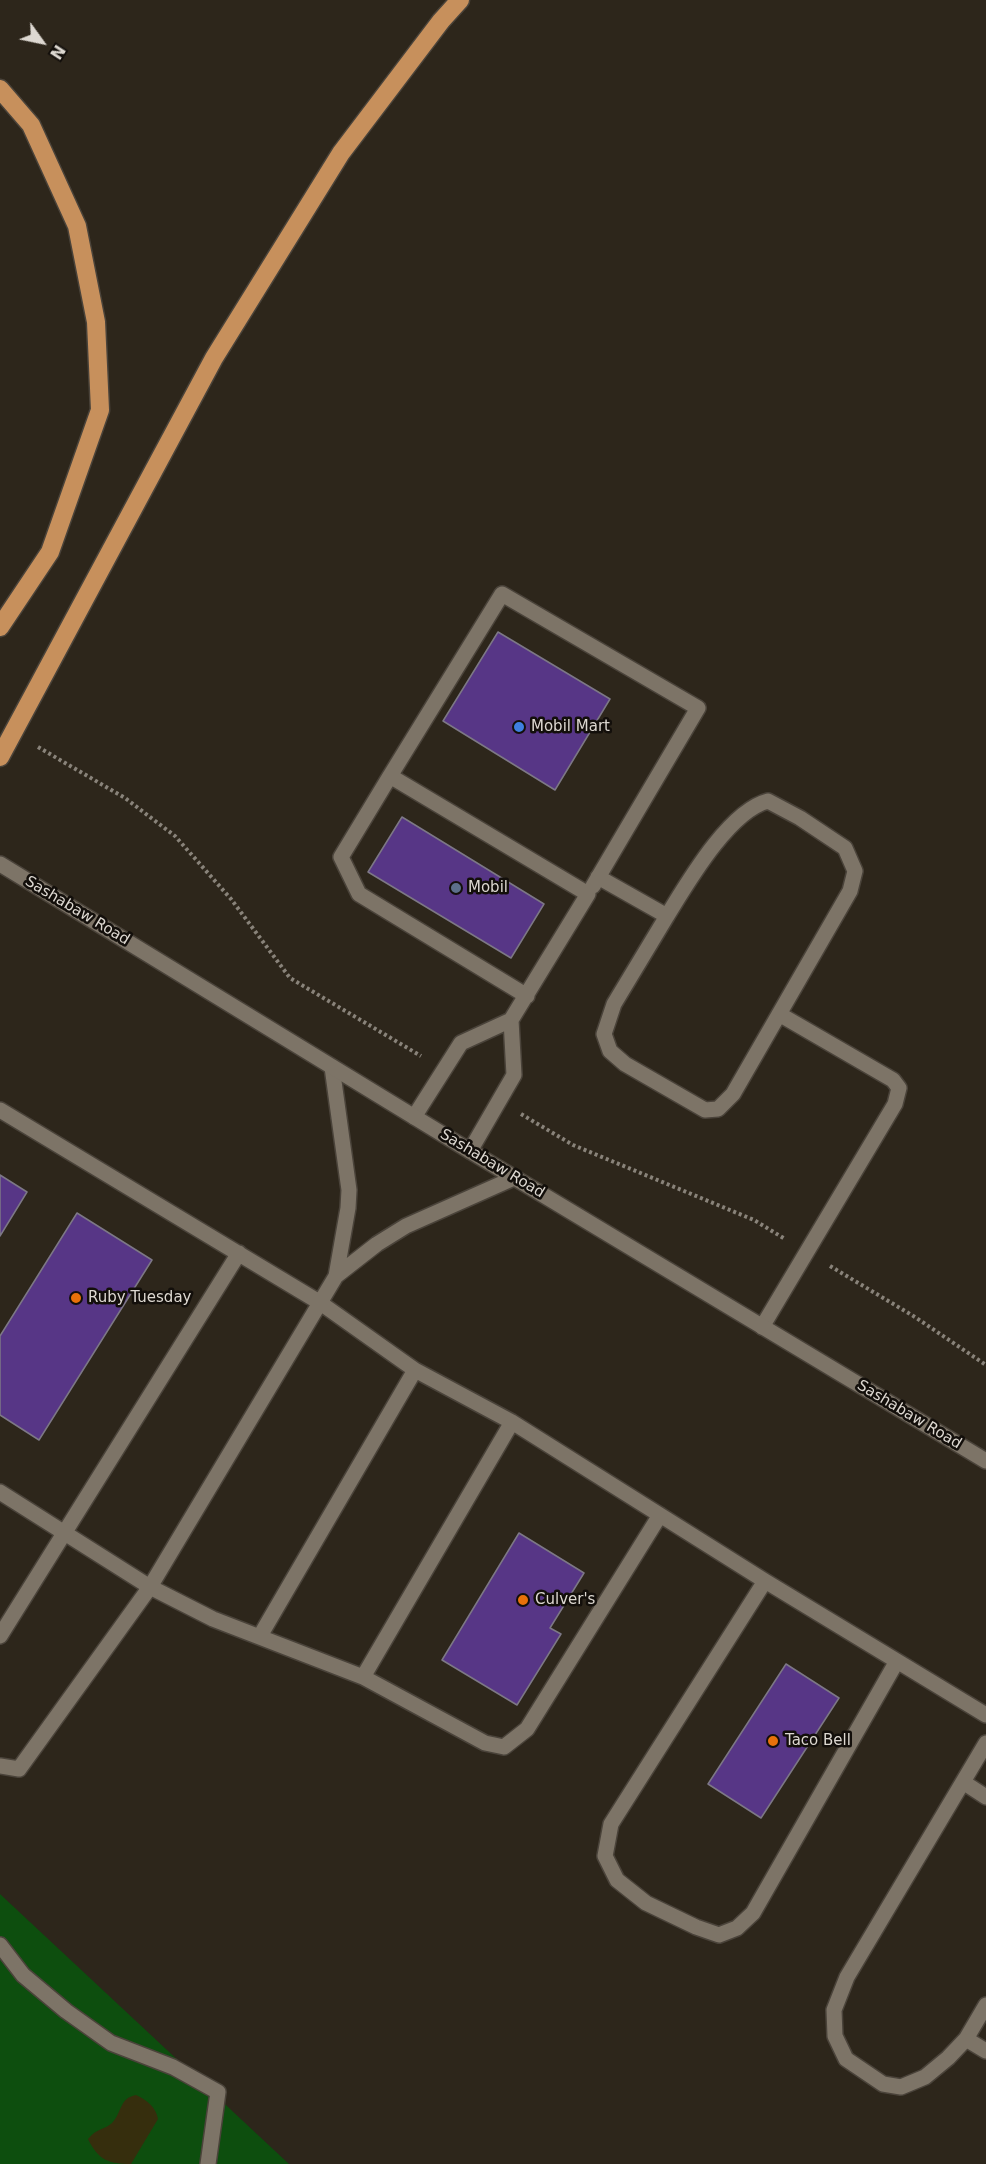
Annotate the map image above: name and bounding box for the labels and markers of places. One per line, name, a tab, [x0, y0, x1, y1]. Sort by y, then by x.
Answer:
place label: Mobil Mart	[531, 718, 610, 736]
marker: Mobil Mart	[512, 720, 526, 734]
place label: Mobil	[468, 879, 508, 897]
marker: Mobil	[449, 881, 463, 895]
place label: Ruby Tuesday	[88, 1289, 191, 1307]
marker: Ruby Tuesday	[69, 1291, 83, 1305]
place label: Culver's	[535, 1591, 595, 1609]
marker: Culver's	[516, 1593, 530, 1607]
place label: Taco Bell	[785, 1732, 851, 1750]
marker: Taco Bell	[766, 1734, 780, 1748]

